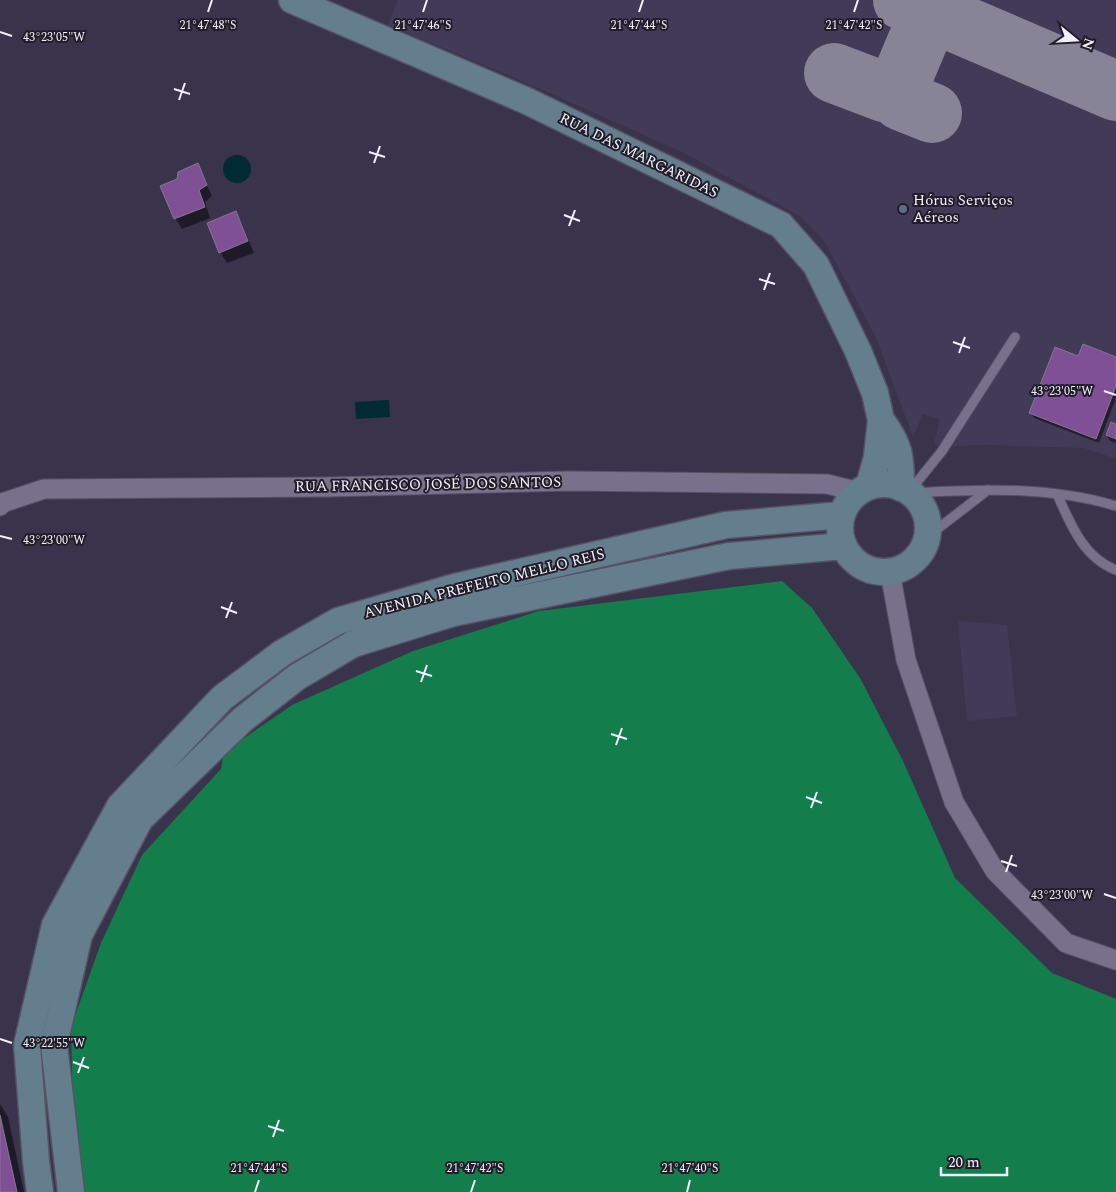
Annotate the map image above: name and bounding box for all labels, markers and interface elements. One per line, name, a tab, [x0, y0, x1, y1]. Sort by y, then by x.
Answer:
north arrow	[1051, 15, 1101, 65]
text: 21°47'48"S	[180, 16, 236, 35]
text: 21°47'46"S	[395, 16, 451, 35]
text: 21°47'44"S	[611, 16, 667, 35]
text: 21°47'42"S	[826, 16, 882, 35]
text: 43°23'05"W	[23, 28, 85, 47]
text: N	[1076, 35, 1100, 53]
street label: RUA DAS MARGARIDAS	[555, 107, 722, 204]
place label: Hórus Serviços Aéreos	[913, 189, 1013, 229]
marker: Hórus Serviços Aéreos	[897, 203, 909, 215]
text: 43°23'05"W	[1031, 382, 1093, 401]
street label: RUA FRANCISCO JOSÉ DOS SANTOS	[295, 471, 561, 498]
text: 43°23'00"W	[23, 531, 85, 550]
street label: AVENIDA PREFEITO MELLO REIS	[361, 542, 607, 625]
text: 43°23'00"W	[1031, 886, 1093, 905]
text: 43°22'55"W	[23, 1034, 85, 1053]
scale bar	[941, 1144, 1007, 1176]
text: 20 m	[948, 1151, 980, 1174]
text: 21°47'44"S	[231, 1159, 287, 1178]
text: 21°47'42"S	[447, 1159, 503, 1178]
text: 21°47'40"S	[662, 1159, 718, 1178]

